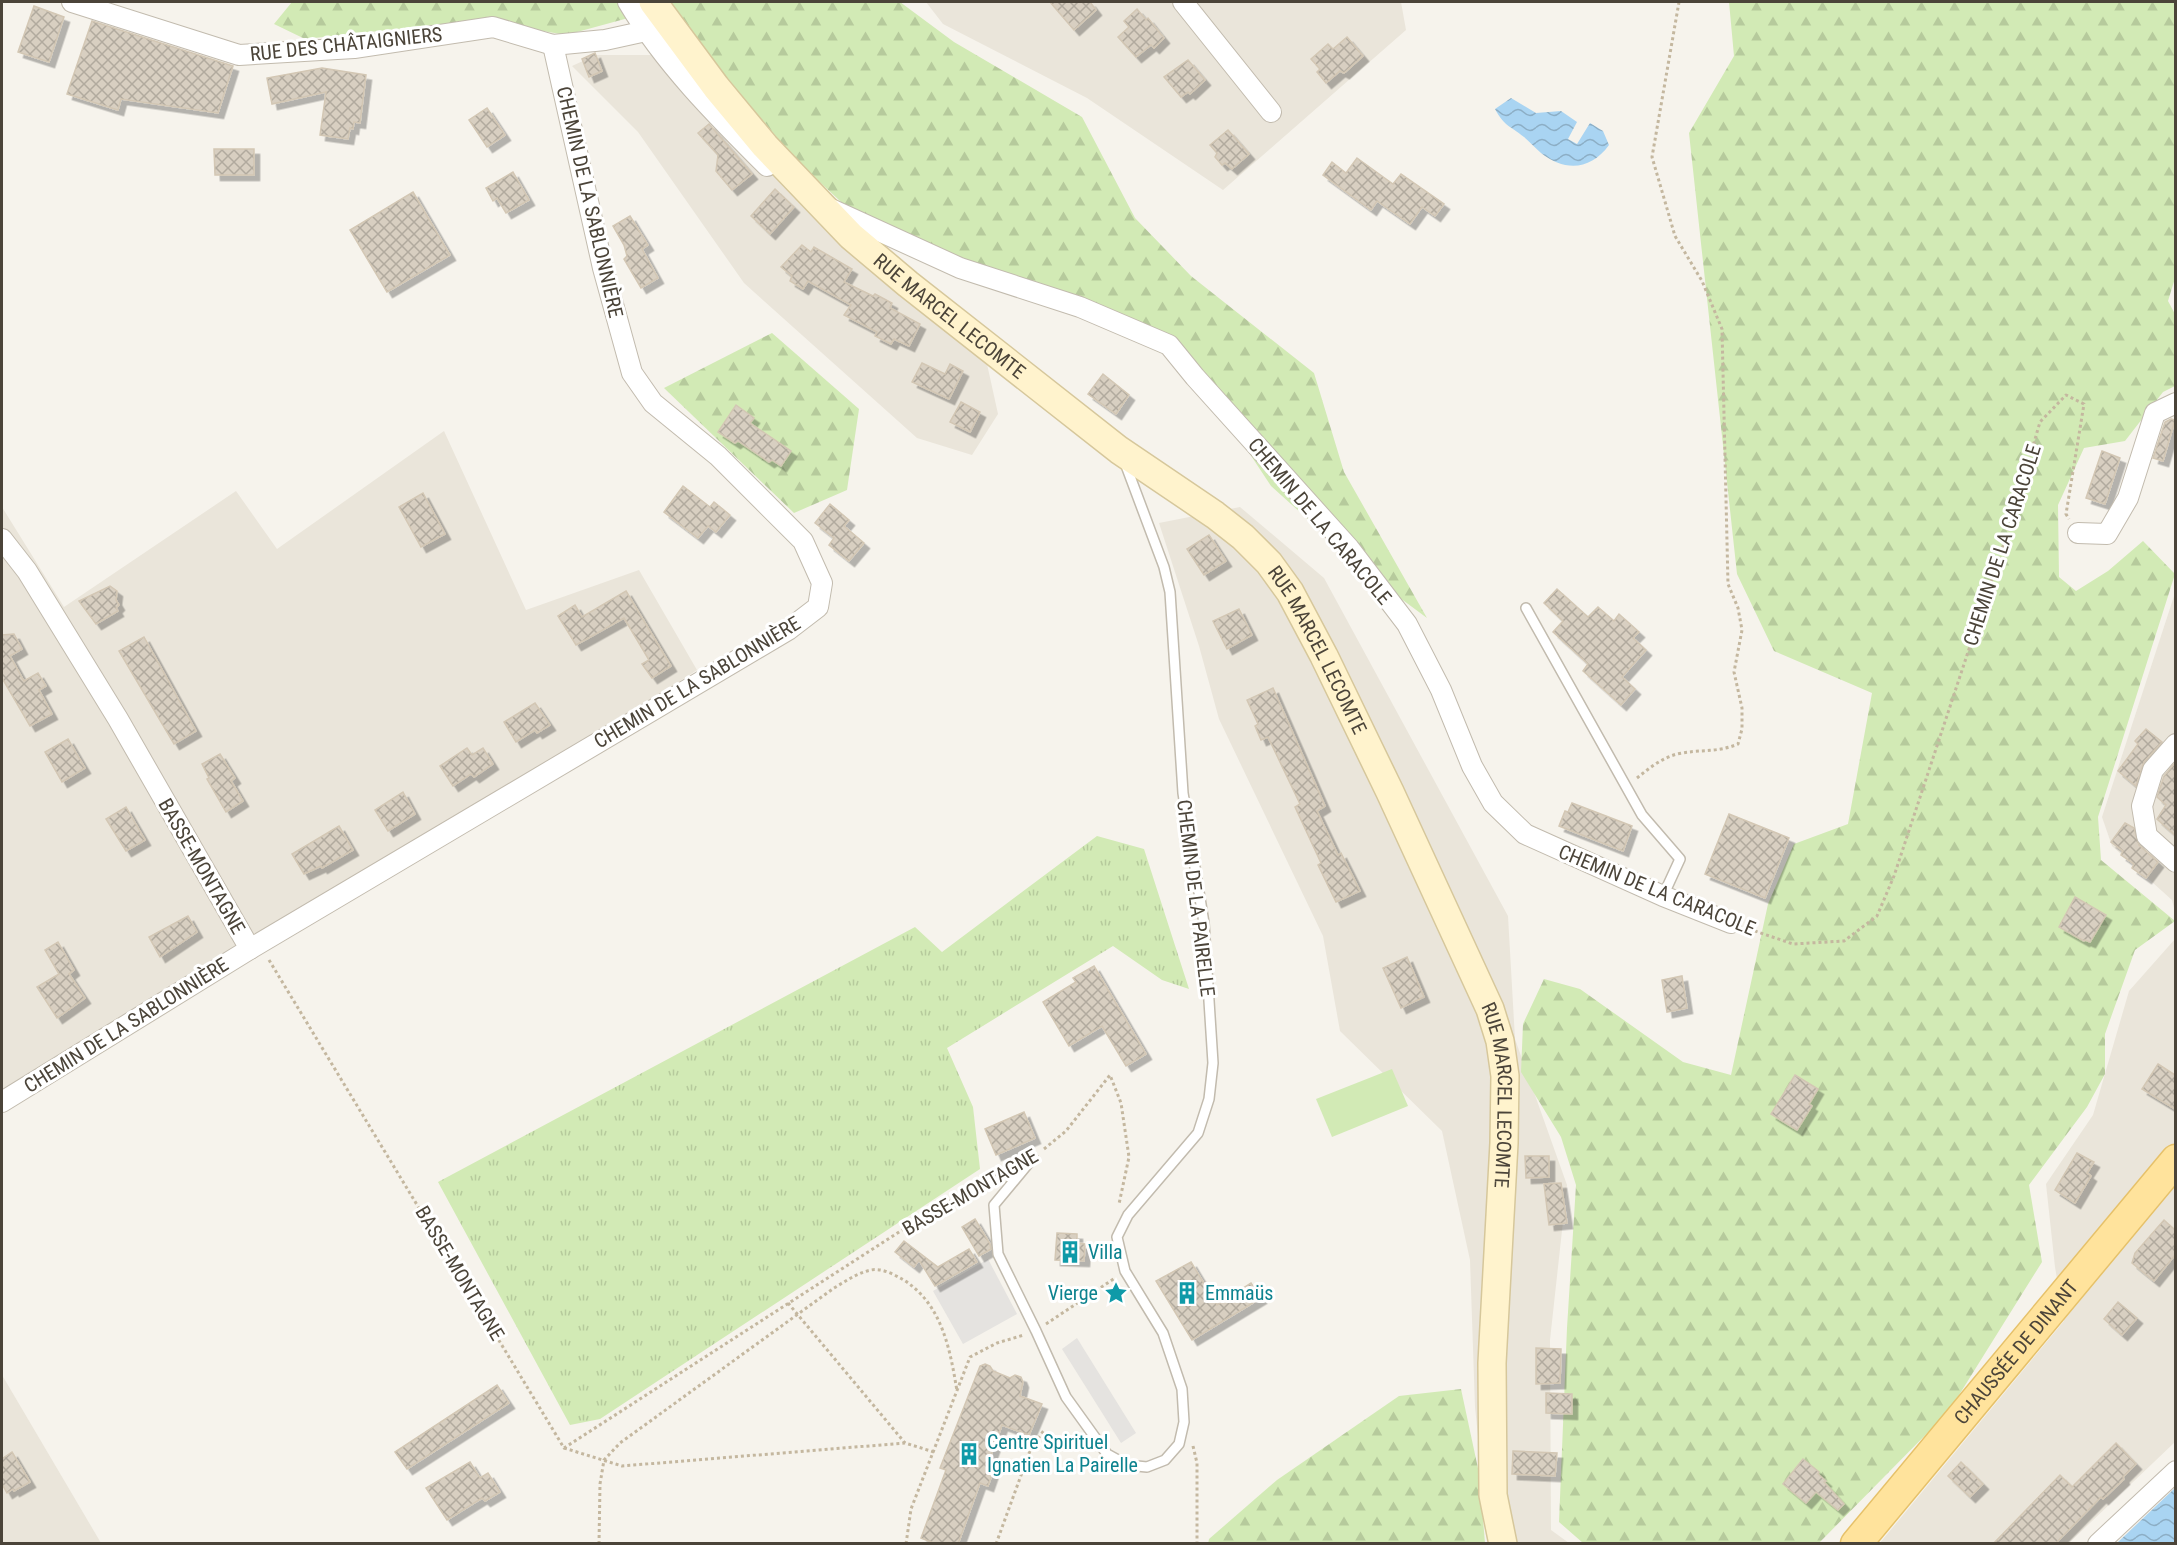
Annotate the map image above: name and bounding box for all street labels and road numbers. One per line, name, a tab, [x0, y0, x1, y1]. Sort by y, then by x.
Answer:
street label: RUE DES CHÂTAIGNIERS	[249, 22, 443, 66]
street label: CHEMIN DE LA SABLONNIÈRE	[552, 84, 628, 320]
street label: RUE MARCEL LECOMTE	[869, 248, 1030, 384]
street label: CHEMIN DE LA CARACOLE	[1243, 433, 1397, 609]
street label: CHEMIN DE LA CARACOLE	[1958, 441, 2046, 649]
street label: RUE MARCEL LECOMTE	[1263, 561, 1372, 738]
street label: CHEMIN DE LA SABLONNIÈRE	[589, 611, 805, 753]
street label: BASSE-MONTAGNE	[153, 794, 251, 938]
street label: CHEMIN DE LA PAIRELLE	[1172, 798, 1220, 998]
street label: CHEMIN DE LA CARACOLE	[1555, 839, 1759, 941]
street label: CHEMIN DE LA SABLONNIÈRE	[19, 952, 233, 1098]
street label: RUE MARCEL LECOMTE	[1476, 998, 1517, 1189]
street label: BASSE-MONTAGNE	[898, 1143, 1042, 1241]
street label: BASSE-MONTAGNE	[410, 1201, 510, 1345]
street label: CHAUSSÉE DE DINANT	[1949, 1275, 2083, 1429]

